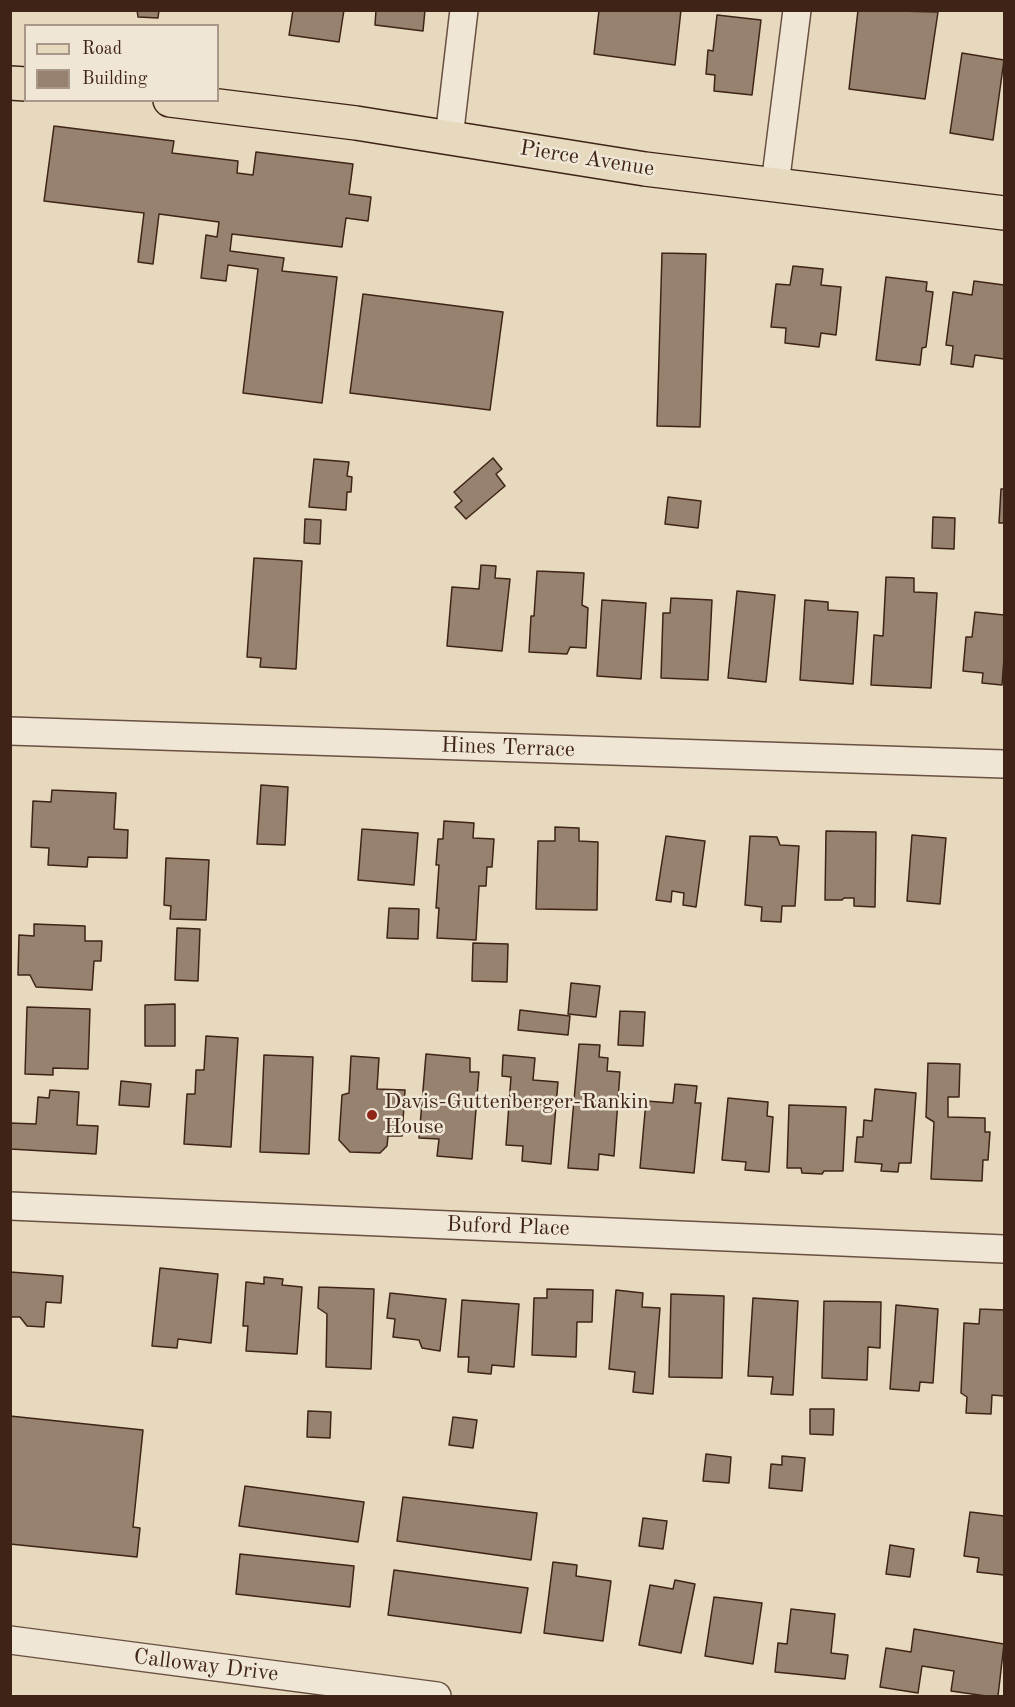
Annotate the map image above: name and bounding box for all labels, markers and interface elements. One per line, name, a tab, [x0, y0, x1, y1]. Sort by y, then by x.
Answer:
legend	[24, 24, 219, 102]
text: Road	[82, 40, 122, 58]
text: Building	[82, 70, 147, 88]
street label: Pierce Avenue	[518, 135, 656, 183]
street label: Hines Terrace	[441, 732, 575, 764]
place label: Davis-Guttenberger-Rankin House	[384, 1089, 649, 1140]
marker: Davis-Guttenberger-Rankin House	[365, 1108, 379, 1122]
street label: Buford Place	[446, 1212, 570, 1242]
street label: Calloway Drive	[132, 1644, 280, 1688]

